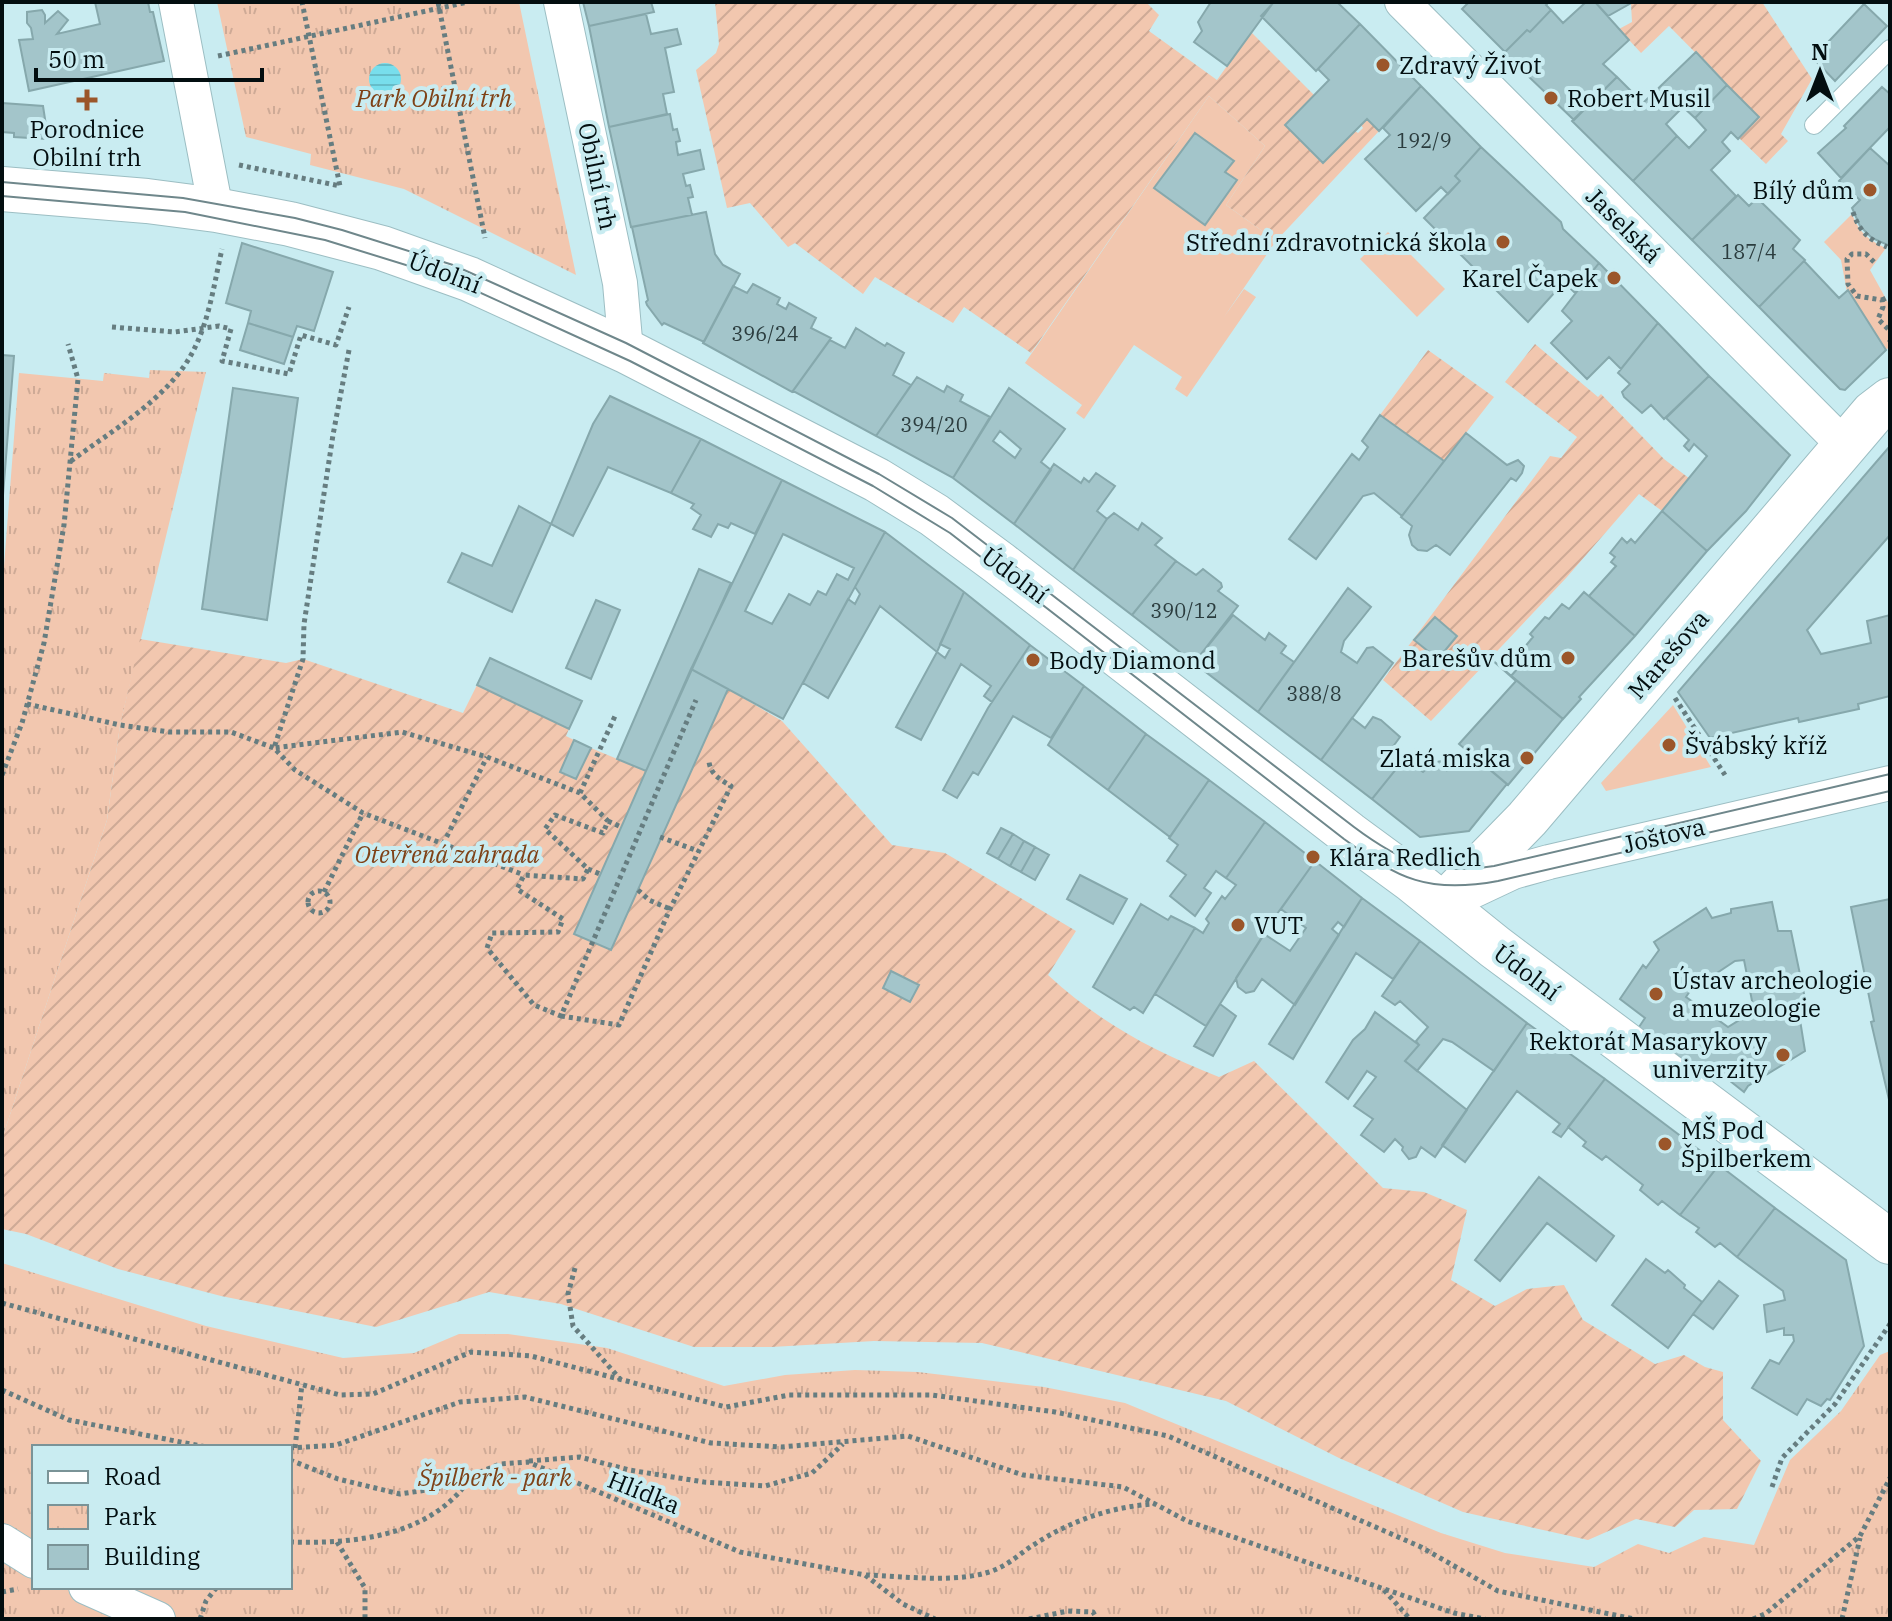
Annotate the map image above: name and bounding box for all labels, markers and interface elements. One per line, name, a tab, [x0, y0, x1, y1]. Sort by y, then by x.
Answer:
scale bar	[36, 32, 262, 82]
north arrow	[1780, 32, 1860, 112]
text: N	[1811, 37, 1829, 66]
text: 50 m	[48, 43, 105, 75]
place label: Zdravý Život	[1399, 49, 1542, 81]
marker: Zdravý Život	[1374, 56, 1392, 74]
park label: Park Obilní trh	[355, 82, 512, 114]
place label: Robert Musil	[1567, 82, 1711, 114]
marker: Porodnice Obilní trh	[76, 89, 98, 111]
marker: Robert Musil	[1542, 89, 1560, 107]
place label: Porodnice Obilní trh	[30, 113, 144, 173]
street label: Obilní trh	[571, 119, 625, 233]
house number: 192/9	[1396, 127, 1452, 154]
place label: Bílý dům	[1752, 174, 1854, 206]
street label: Jaselská	[1579, 180, 1669, 270]
marker: Bílý dům	[1861, 181, 1879, 199]
place label: Střední zdravotnická škola	[1186, 226, 1487, 258]
marker: Střední zdravotnická škola	[1494, 233, 1512, 251]
house number: 187/4	[1721, 238, 1777, 265]
street label: Údolní	[404, 244, 486, 300]
place label: Karel Čapek	[1462, 262, 1598, 294]
marker: Karel Čapek	[1605, 269, 1623, 287]
house number: 396/24	[731, 320, 799, 347]
house number: 394/20	[900, 411, 968, 438]
street label: Údolní	[975, 540, 1055, 610]
house number: 390/12	[1150, 597, 1218, 624]
street label: Marešova	[1620, 603, 1716, 705]
place label: Barešův dům	[1402, 642, 1552, 674]
place label: Body Diamond	[1049, 644, 1216, 676]
marker: Barešův dům	[1559, 649, 1577, 667]
marker: Body Diamond	[1024, 651, 1042, 669]
house number: 388/8	[1286, 680, 1342, 707]
place label: Švábský kříž	[1685, 729, 1827, 761]
marker: Švábský kříž	[1660, 736, 1678, 754]
place label: Zlatá miska	[1379, 742, 1511, 774]
marker: Zlatá miska	[1518, 749, 1536, 767]
street label: Joštova	[1620, 810, 1708, 860]
park label: Otevřená zahrada	[354, 838, 540, 870]
place label: Klára Redlich	[1329, 841, 1481, 873]
marker: Klára Redlich	[1304, 848, 1322, 866]
place label: VUT	[1254, 909, 1303, 941]
marker: VUT	[1229, 916, 1247, 934]
street label: Údolní	[1487, 937, 1567, 1007]
place label: Ústav archeologie a muzeologie	[1672, 964, 1872, 1024]
marker: Ústav archeologie a muzeologie	[1647, 985, 1665, 1003]
place label: Rektorát Masarykovy univerzity	[1529, 1025, 1767, 1085]
marker: Rektorát Masarykovy univerzity	[1774, 1046, 1792, 1064]
place label: MŠ Pod Špilberkem	[1681, 1114, 1812, 1174]
marker: MŠ Pod Špilberkem	[1656, 1135, 1674, 1153]
legend	[32, 1445, 292, 1589]
text: Road	[104, 1460, 161, 1492]
park label: Špilberk - park	[417, 1461, 572, 1493]
street label: Hlídka	[603, 1463, 685, 1521]
text: Park	[104, 1500, 156, 1532]
text: Building	[104, 1540, 200, 1572]

